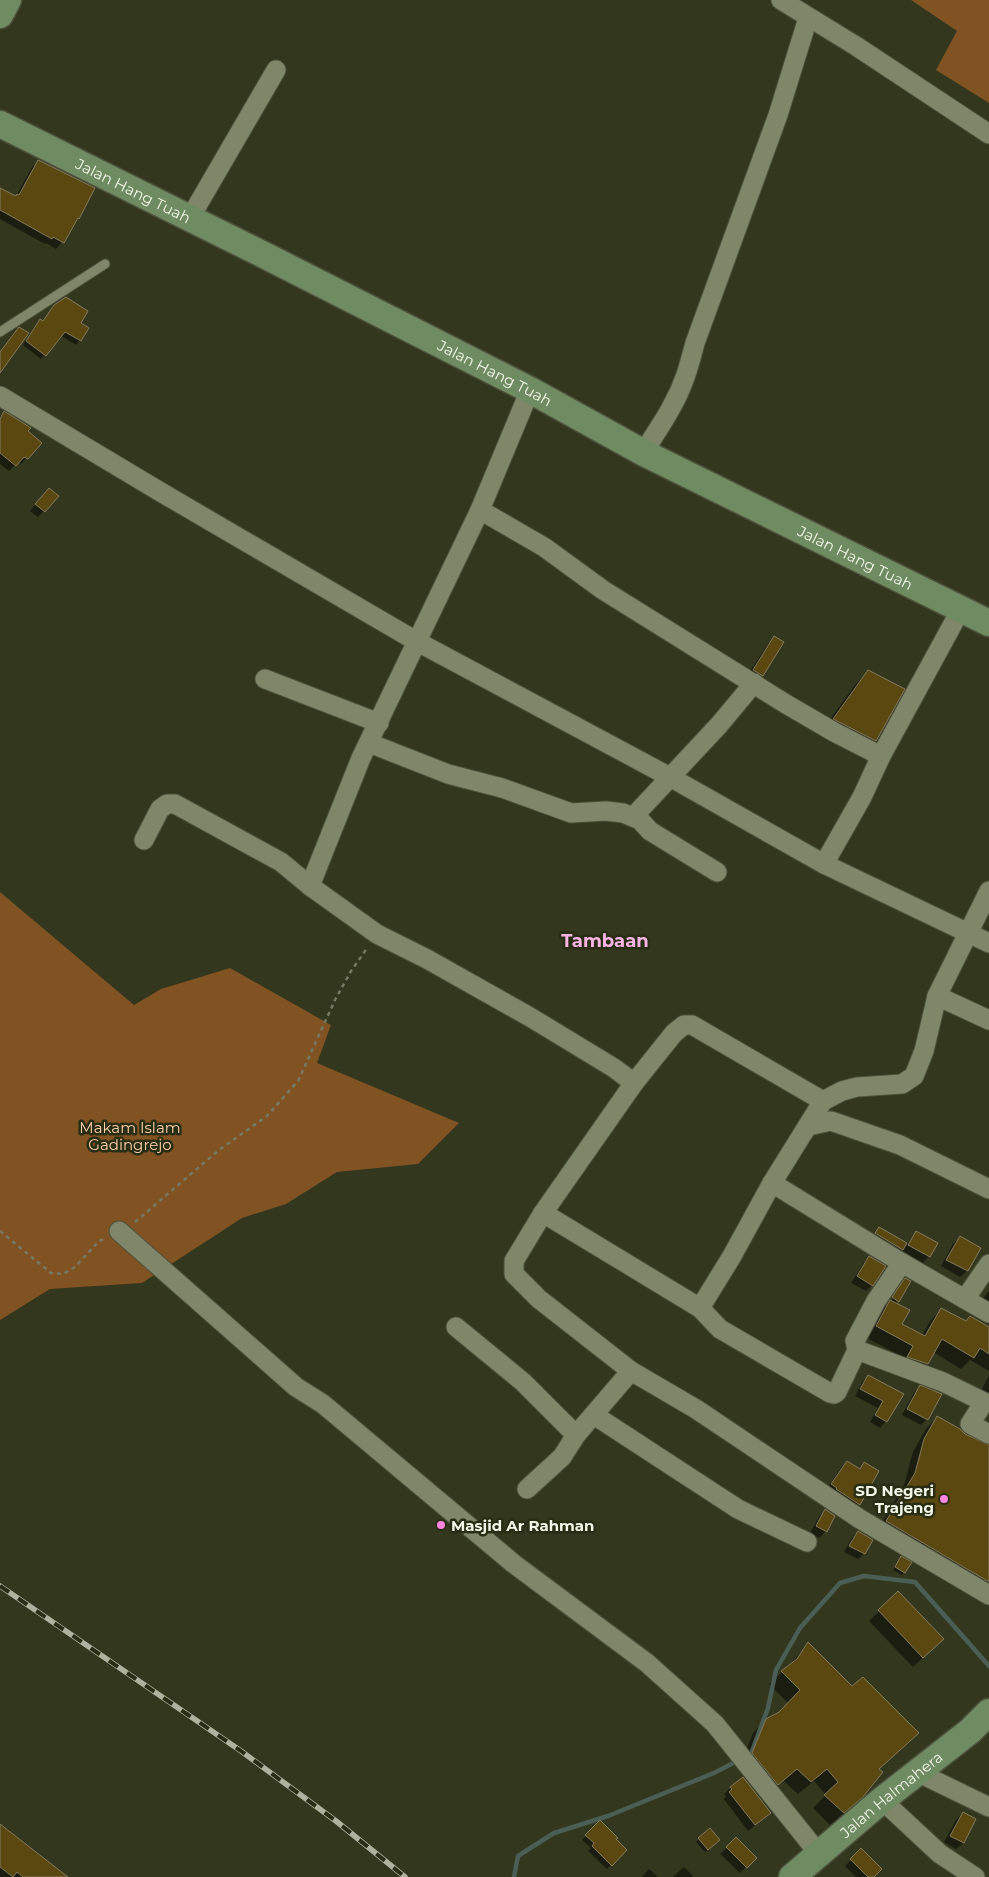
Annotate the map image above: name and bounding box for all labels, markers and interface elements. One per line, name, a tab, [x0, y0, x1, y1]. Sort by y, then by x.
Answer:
street label: Jalan Hang Tuah	[72, 153, 194, 227]
street label: Jalan Hang Tuah	[434, 335, 556, 410]
street label: Jalan Hang Tuah	[794, 520, 916, 594]
district label: Tambaan	[561, 930, 649, 952]
park label: Makam Islam Gadingrejo	[79, 1118, 181, 1154]
place label: SD Negeri Trajeng	[855, 1481, 934, 1517]
marker: SD Negeri Trajeng	[938, 1493, 950, 1505]
place label: Masjid Ar Rahman	[451, 1516, 594, 1535]
marker: Masjid Ar Rahman	[435, 1519, 447, 1531]
street label: Jalan Halmahera	[835, 1747, 946, 1842]

